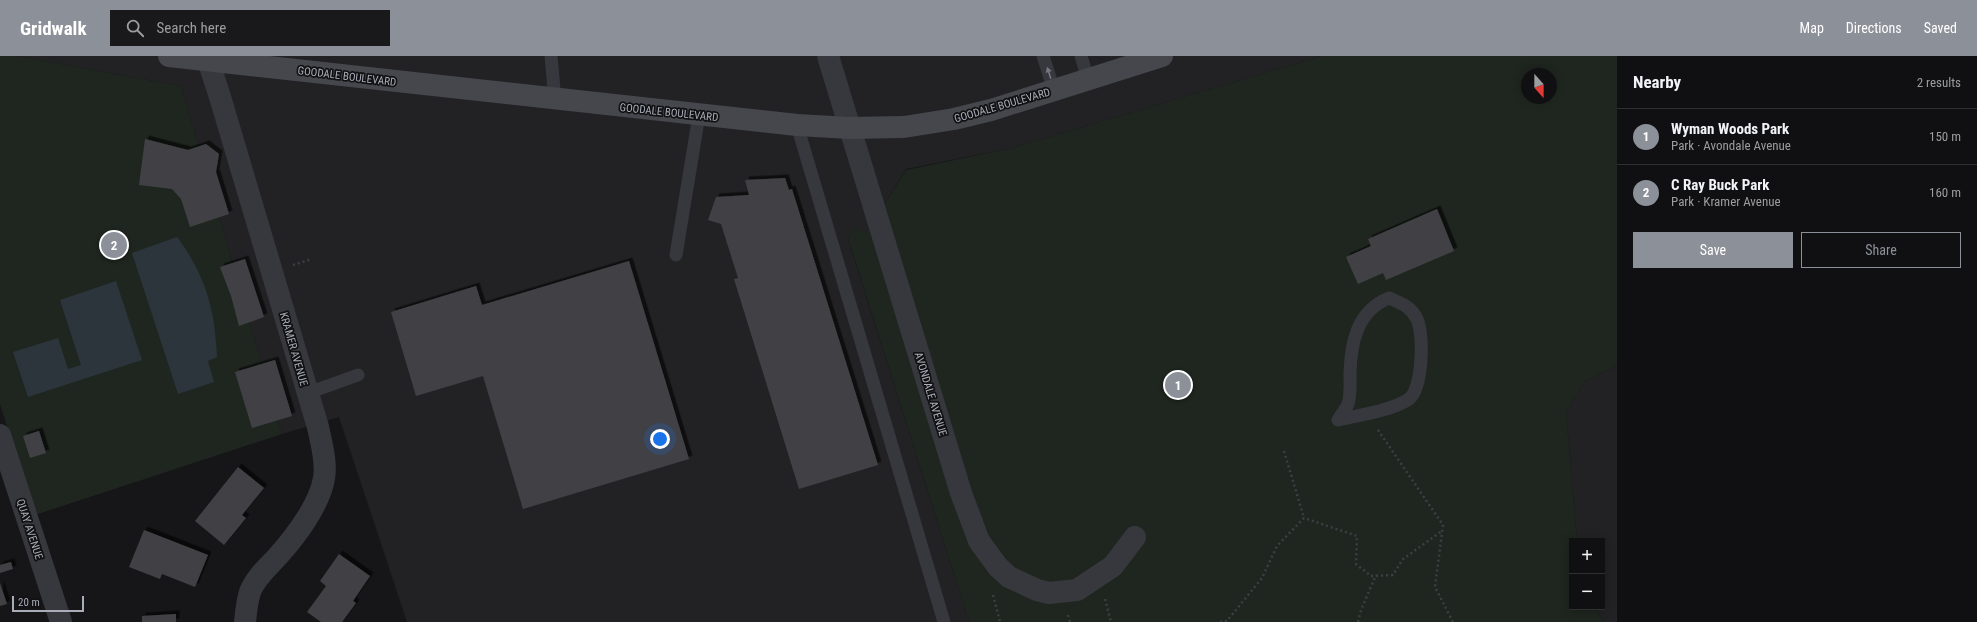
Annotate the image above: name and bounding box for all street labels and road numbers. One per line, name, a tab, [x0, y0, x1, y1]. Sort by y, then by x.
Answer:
street label: GOODALE BOULEVARD	[297, 64, 397, 89]
street label: GOODALE BOULEVARD	[953, 86, 1052, 125]
street label: GOODALE BOULEVARD	[619, 101, 719, 124]
street label: KRAMER AVENUE	[277, 311, 310, 388]
street label: AVONDALE AVENUE	[912, 351, 950, 438]
street label: QUAY AVENUE	[14, 497, 46, 562]

